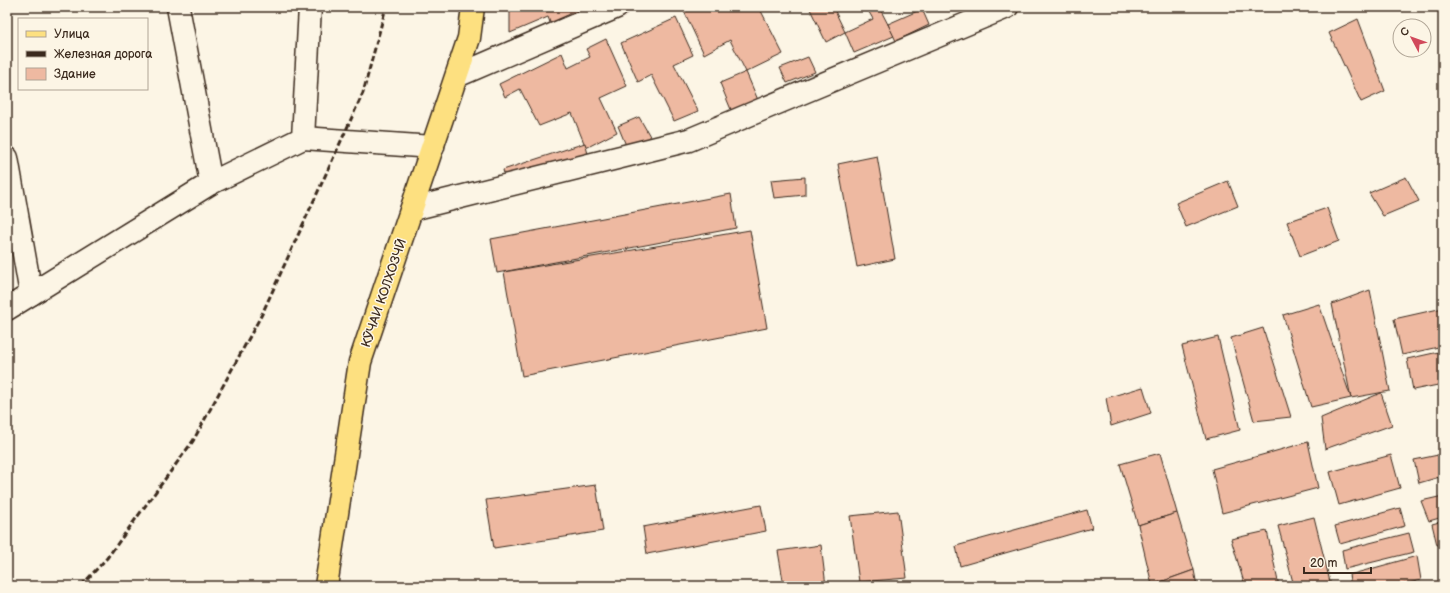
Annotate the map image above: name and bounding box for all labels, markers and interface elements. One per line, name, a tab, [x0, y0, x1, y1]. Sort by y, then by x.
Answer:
legend	[18, 18, 148, 90]
north arrow	[1392, 18, 1432, 58]
text: С	[1397, 24, 1412, 39]
text: Улица	[54, 27, 90, 42]
text: Железная дорога	[54, 47, 152, 62]
text: Здание	[54, 67, 96, 82]
street label: КӮЧАИ КОЛХОЗЧӢ	[358, 236, 410, 350]
scale bar	[1304, 549, 1371, 575]
text: 20 m	[1310, 556, 1337, 571]

